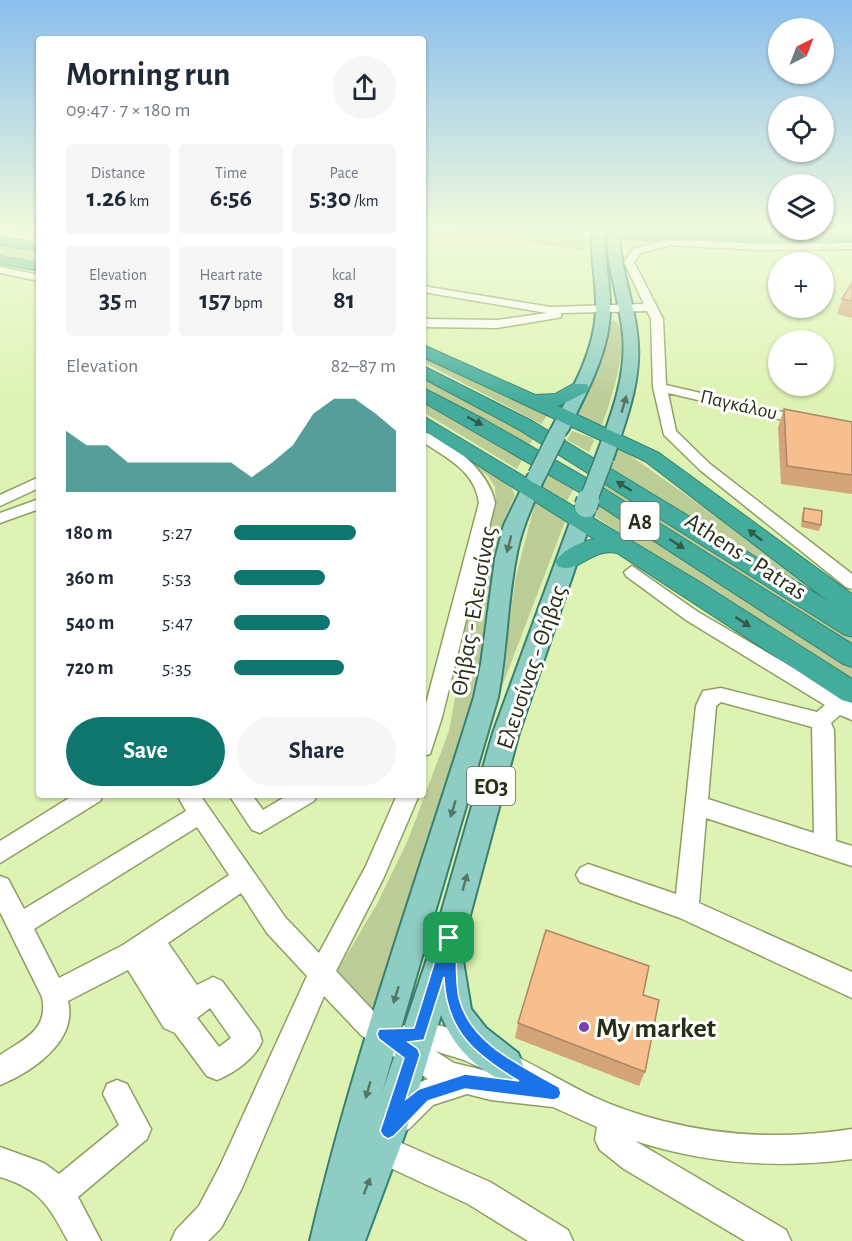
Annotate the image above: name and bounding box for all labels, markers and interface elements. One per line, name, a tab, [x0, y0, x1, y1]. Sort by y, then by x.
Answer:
north arrow	[768, 18, 834, 84]
map controls	[768, 18, 834, 396]
button: share	[333, 56, 396, 119]
text: Morning run	[66, 59, 230, 92]
button: locate	[768, 96, 834, 162]
text: 09:47 · 7 × 180 m	[66, 100, 190, 120]
text: Distance	[91, 165, 145, 181]
text: Time	[215, 165, 247, 181]
text: Pace	[330, 165, 358, 181]
button: layers	[768, 174, 834, 240]
text: 1.26	[87, 185, 127, 211]
text: 6:56	[210, 185, 252, 211]
text: 5:30	[309, 185, 351, 211]
text: km	[127, 193, 149, 209]
text: /km	[351, 193, 379, 209]
button: +	[768, 252, 834, 318]
text: Elevation	[89, 267, 147, 283]
text: Heart rate	[200, 267, 262, 283]
text: kcal	[332, 267, 356, 283]
text: 35	[99, 287, 122, 313]
text: 157	[199, 287, 231, 313]
text: 81	[333, 287, 355, 313]
text: m	[122, 295, 137, 311]
text: bpm	[231, 295, 263, 311]
button: −	[768, 330, 834, 396]
text: Elevation	[66, 356, 138, 376]
text: 82–87 m	[331, 356, 396, 376]
street label: Παγκάλου	[698, 386, 779, 424]
one-way arrow	[620, 395, 629, 413]
one-way arrow	[467, 416, 484, 426]
one-way arrow	[616, 481, 632, 492]
road number: Α8	[620, 502, 660, 540]
street label: Athens - Patras	[681, 509, 810, 605]
text: 180 m	[66, 523, 113, 543]
text: 5:27	[162, 523, 192, 543]
street label: Θήβας - Ελευσίνας	[447, 525, 501, 698]
one-way arrow	[747, 529, 762, 541]
one-way arrow	[503, 535, 513, 553]
one-way arrow	[669, 539, 685, 550]
text: 360 m	[66, 568, 114, 588]
text: 5:53	[162, 568, 192, 588]
street label: Ελευσίνας - Θήβας	[493, 582, 571, 752]
text: 540 m	[66, 613, 114, 633]
text: 5:47	[162, 613, 193, 633]
one-way arrow	[734, 617, 751, 628]
text: 720 m	[66, 658, 114, 678]
text: 5:35	[162, 658, 192, 678]
button: Save	[66, 717, 225, 786]
button: Share	[237, 717, 396, 786]
road number: ΕΟ3	[467, 767, 515, 805]
one-way arrow	[448, 800, 457, 818]
one-way arrow	[461, 872, 470, 890]
pin	[423, 912, 474, 963]
icon: arrive	[432, 921, 465, 954]
one-way arrow	[390, 986, 400, 1004]
place label: My market	[596, 1015, 717, 1043]
marker: My market	[577, 1020, 591, 1034]
one-way arrow	[363, 1081, 372, 1099]
one-way arrow	[362, 1177, 372, 1195]

